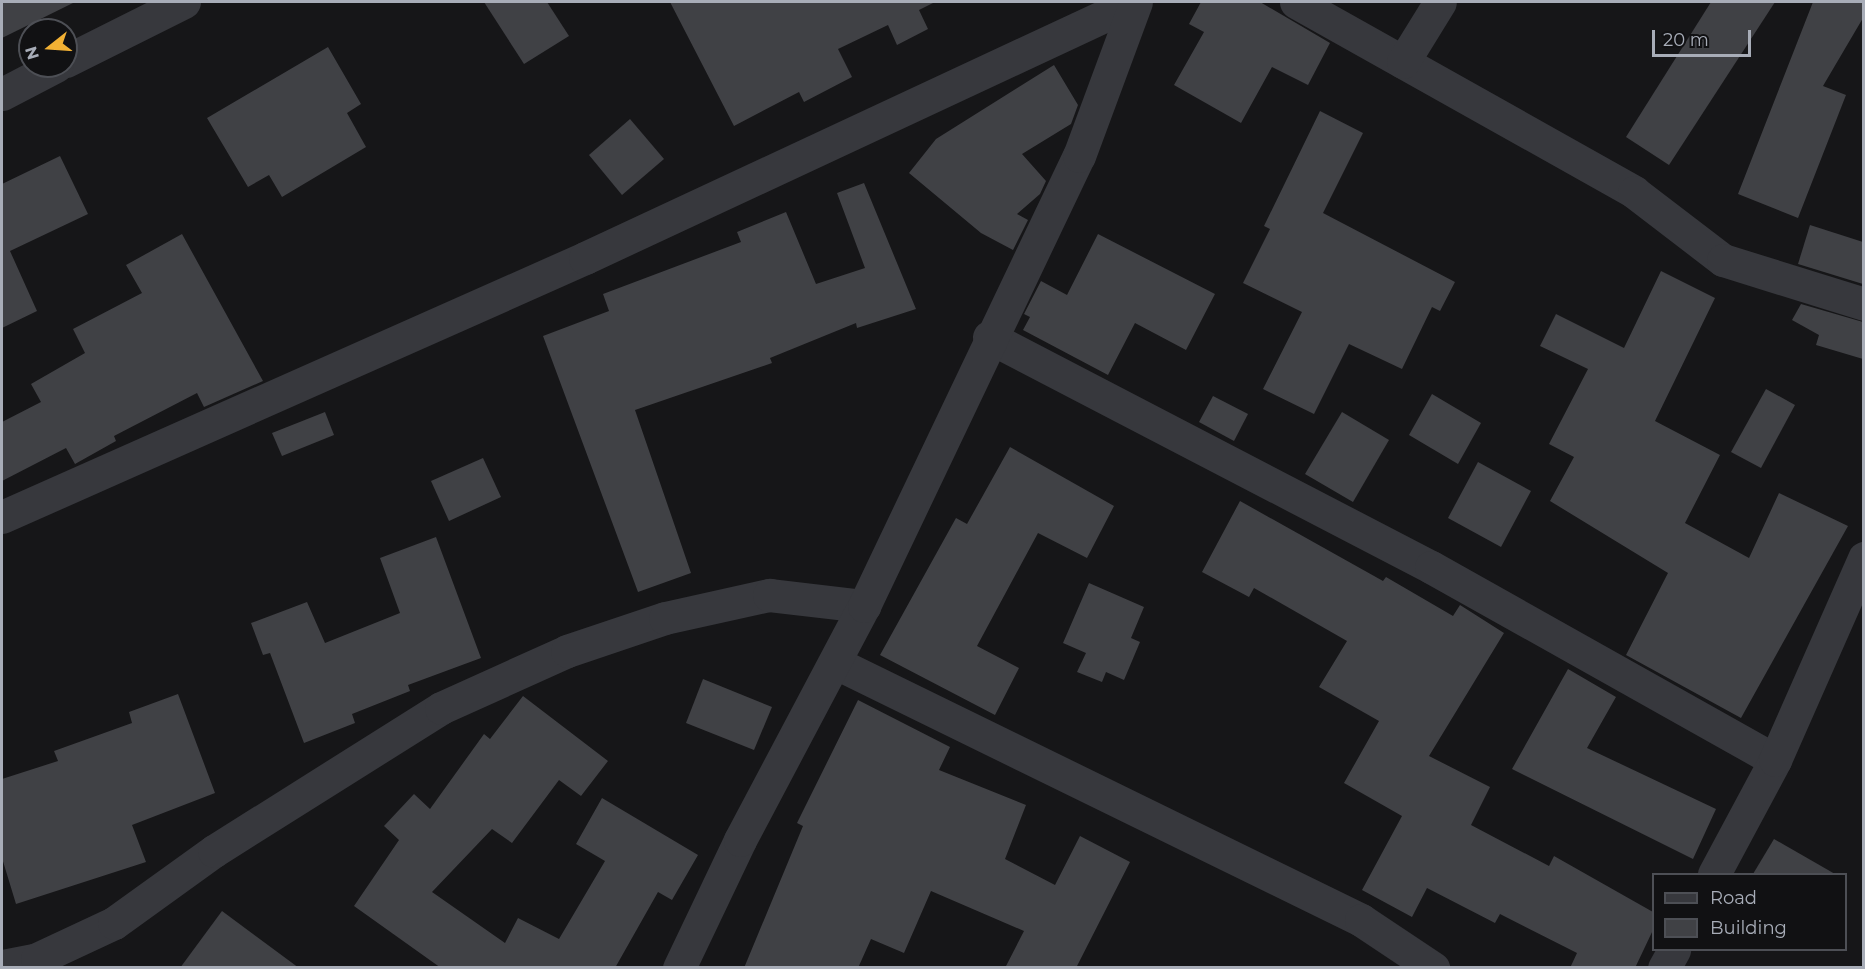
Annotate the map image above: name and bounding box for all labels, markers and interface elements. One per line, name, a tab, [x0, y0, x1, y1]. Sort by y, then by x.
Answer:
north arrow	[18, 18, 78, 78]
scale bar	[1655, 18, 1754, 56]
text: 20 m	[1663, 29, 1709, 51]
text: N	[21, 44, 43, 62]
legend	[1652, 873, 1847, 951]
text: Road	[1710, 887, 1757, 909]
text: Building	[1710, 917, 1787, 939]

